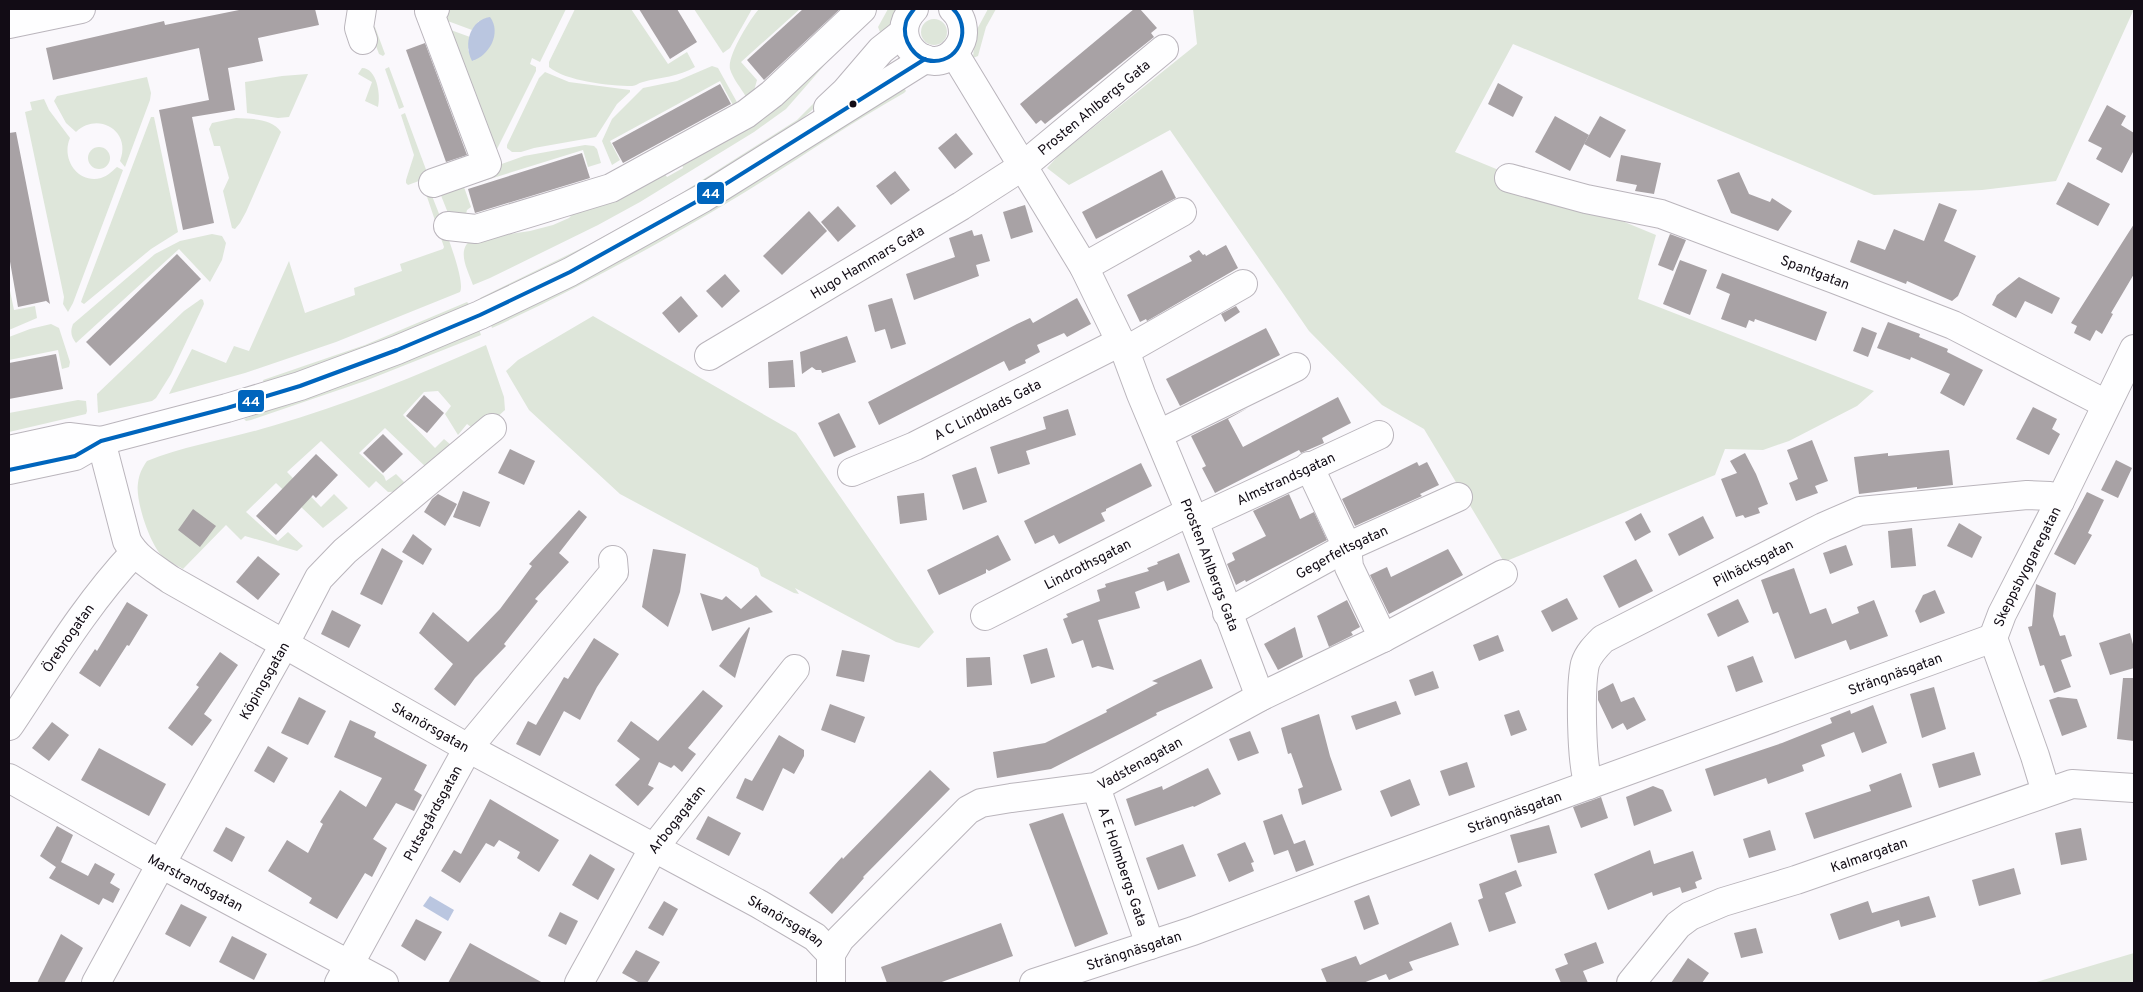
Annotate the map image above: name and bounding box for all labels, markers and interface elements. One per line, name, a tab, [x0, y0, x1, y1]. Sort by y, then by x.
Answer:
street label: Prosten Ahlbergs Gata	[1035, 57, 1154, 160]
unlabelled marker	[848, 99, 858, 109]
line badge: 44	[696, 181, 725, 205]
text: 44	[702, 186, 720, 203]
street label: Hugo Hammars Gata	[808, 223, 928, 304]
street label: Spantgatan	[1778, 253, 1852, 294]
street label: A C Lindblads Gata	[931, 376, 1044, 445]
line badge: 44	[237, 389, 265, 413]
text: 44	[242, 394, 260, 411]
street label: Almstrandsgatan	[1234, 450, 1338, 510]
street label: Prosten Ahlbergs Gata	[1176, 496, 1242, 634]
street label: Skeppsbyggaregatan	[1991, 504, 2066, 629]
street label: Gegerfeltsgatan	[1293, 523, 1391, 584]
street label: Lindrothsgatan	[1042, 536, 1134, 594]
street label: Pilhäcksgatan	[1711, 537, 1796, 592]
street label: Örebrogatan	[39, 601, 99, 676]
street label: Köpingsgatan	[237, 639, 294, 723]
street label: Strängnäsgatan	[1846, 650, 1945, 700]
street label: Skanörsgatan	[388, 699, 472, 757]
street label: Vadstenagatan	[1095, 734, 1186, 794]
street label: Putsegårdsgatan	[401, 763, 467, 864]
street label: Arbogagatan	[645, 783, 710, 858]
street label: Strängnäsgatan	[1465, 788, 1564, 838]
street label: A E Holmbergs Gata	[1093, 805, 1150, 929]
street label: Kalmargatan	[1829, 835, 1910, 877]
street label: Marstrandsgatan	[144, 851, 246, 916]
street label: Skanörsgatan	[744, 892, 827, 951]
street label: Strängnäsgatan	[1085, 928, 1184, 975]

